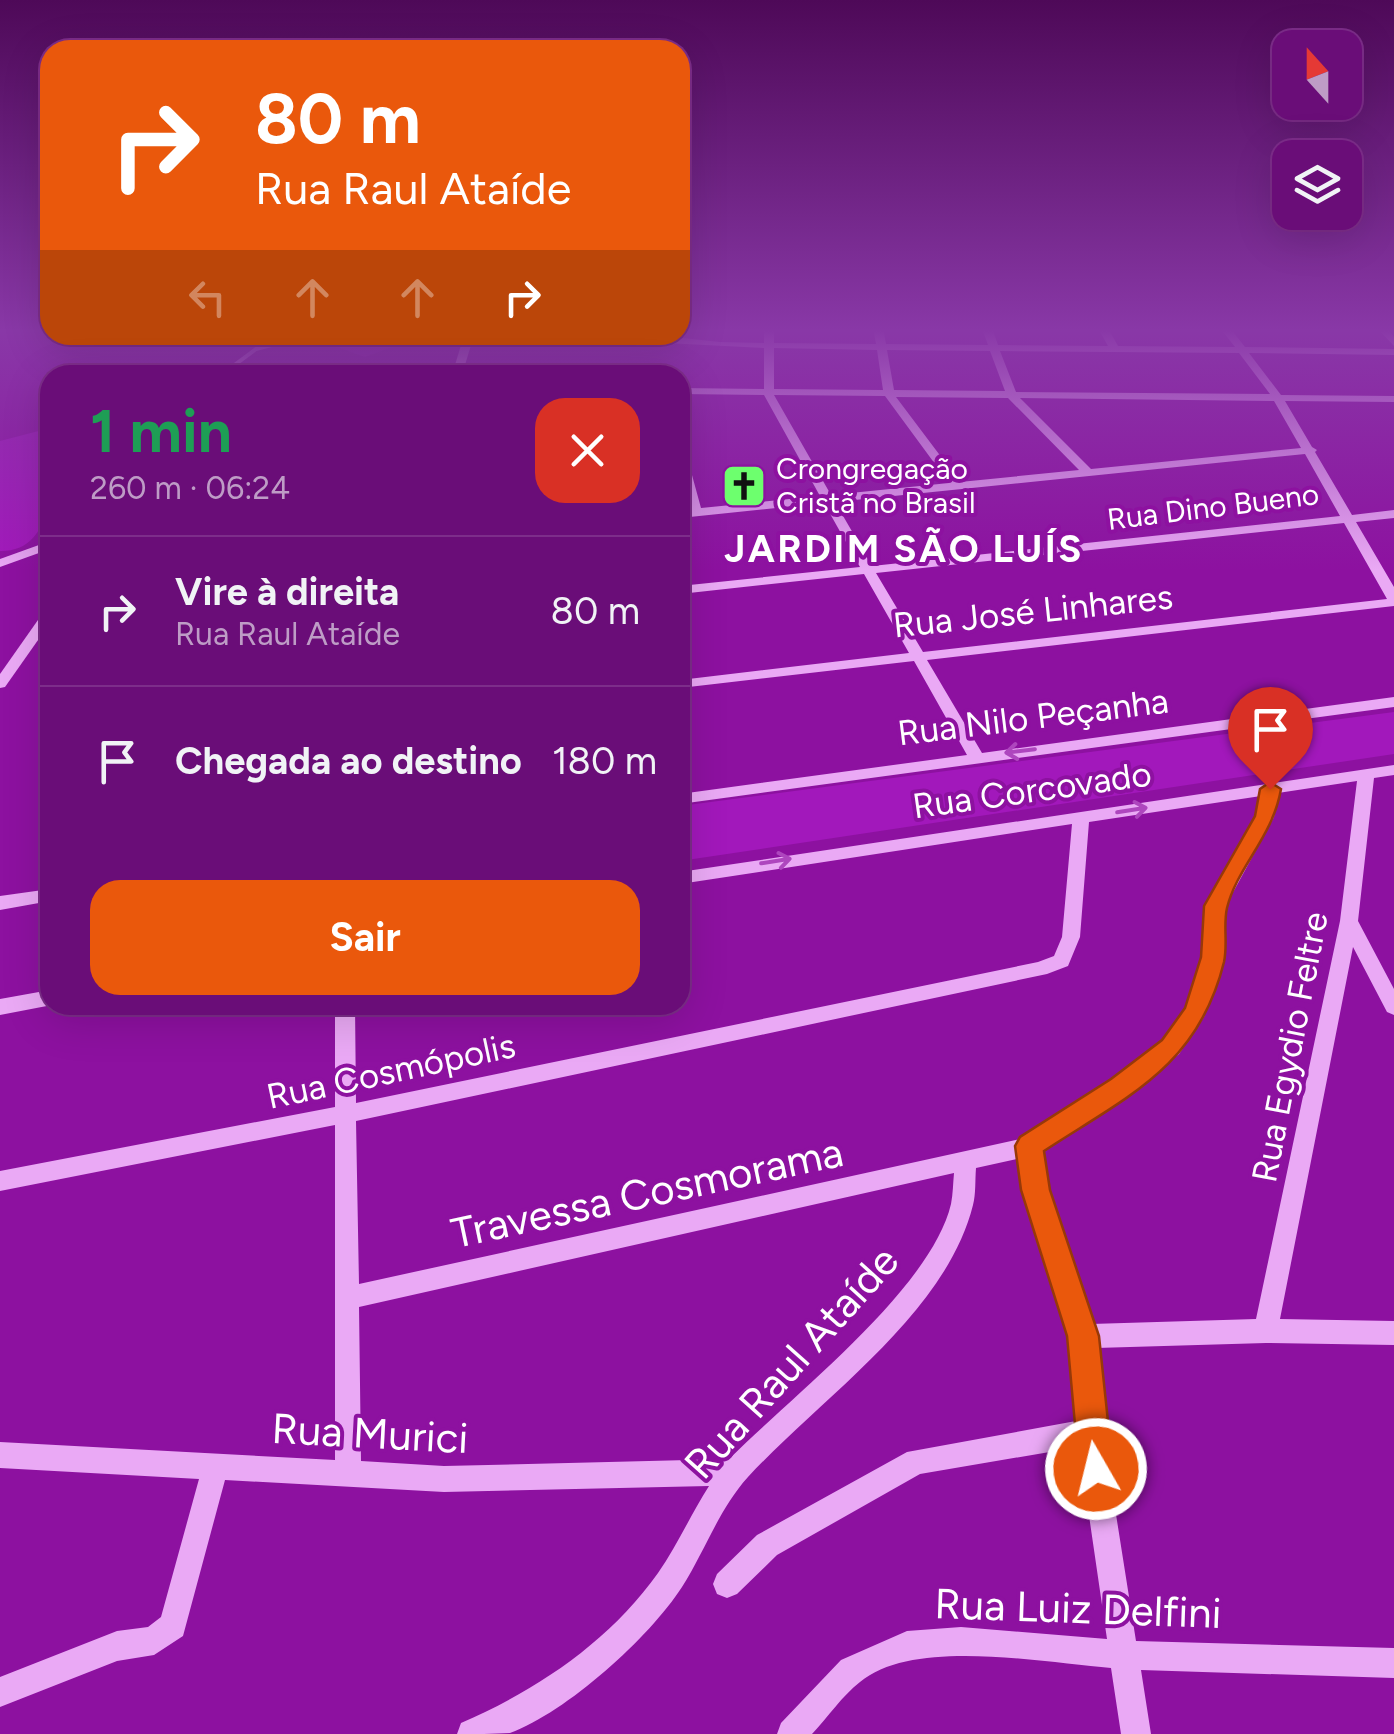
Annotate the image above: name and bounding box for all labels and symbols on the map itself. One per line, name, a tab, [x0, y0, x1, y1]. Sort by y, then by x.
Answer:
north arrow	[1272, 30, 1362, 120]
place label: Crongregação Cristã no Brasil	[776, 450, 976, 521]
church icon: Crongregação Cristã no Brasil	[721, 463, 767, 509]
street label: Rua Dino Bueno	[1105, 475, 1321, 538]
district label: JARDIM SÃO LUÍS	[724, 526, 1084, 572]
street label: Rua José Linhares	[891, 575, 1175, 647]
street label: Rua Nilo Peçanha	[895, 680, 1171, 754]
pin	[1228, 687, 1313, 790]
one-way arrow	[1004, 742, 1036, 761]
street label: Rua Corcovado	[910, 752, 1154, 828]
one-way arrow	[1116, 800, 1148, 819]
one-way arrow	[759, 851, 792, 870]
street label: Rua Egydio Feltre	[1243, 908, 1337, 1186]
street label: Rua Cosmópolis	[263, 1024, 519, 1118]
street label: Travessa Cosmorama	[447, 1126, 847, 1259]
street label: Rua Raul Ataíde	[674, 1236, 909, 1489]
street label: Rua Murici	[270, 1403, 470, 1464]
position arrow	[1044, 1417, 1148, 1521]
street label: Rua Luiz Delfini	[934, 1578, 1222, 1639]

